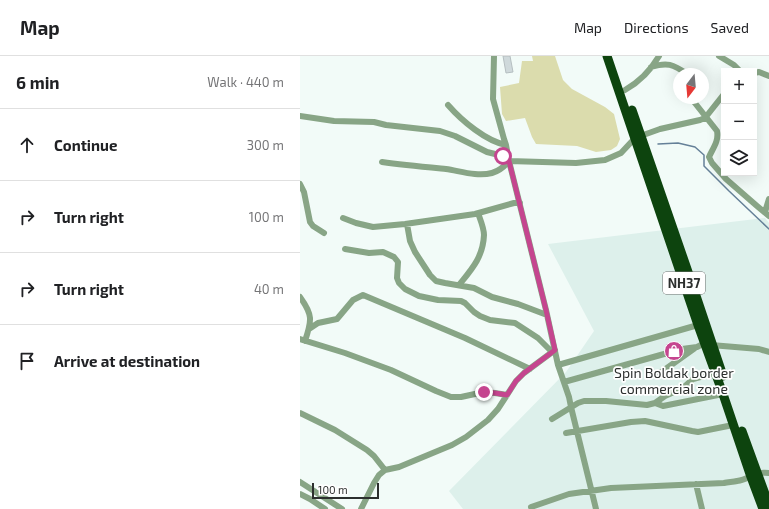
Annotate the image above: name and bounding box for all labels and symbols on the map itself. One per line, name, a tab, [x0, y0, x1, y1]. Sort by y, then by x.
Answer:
north arrow	[673, 68, 709, 104]
route start	[494, 147, 512, 165]
road number: NH37	[663, 272, 705, 294]
shop icon: Spin Boldak border commercial zone	[663, 340, 685, 362]
place label: Spin Boldak border commercial zone	[614, 364, 734, 397]
route end	[475, 383, 493, 401]
scale bar	[312, 481, 379, 500]

